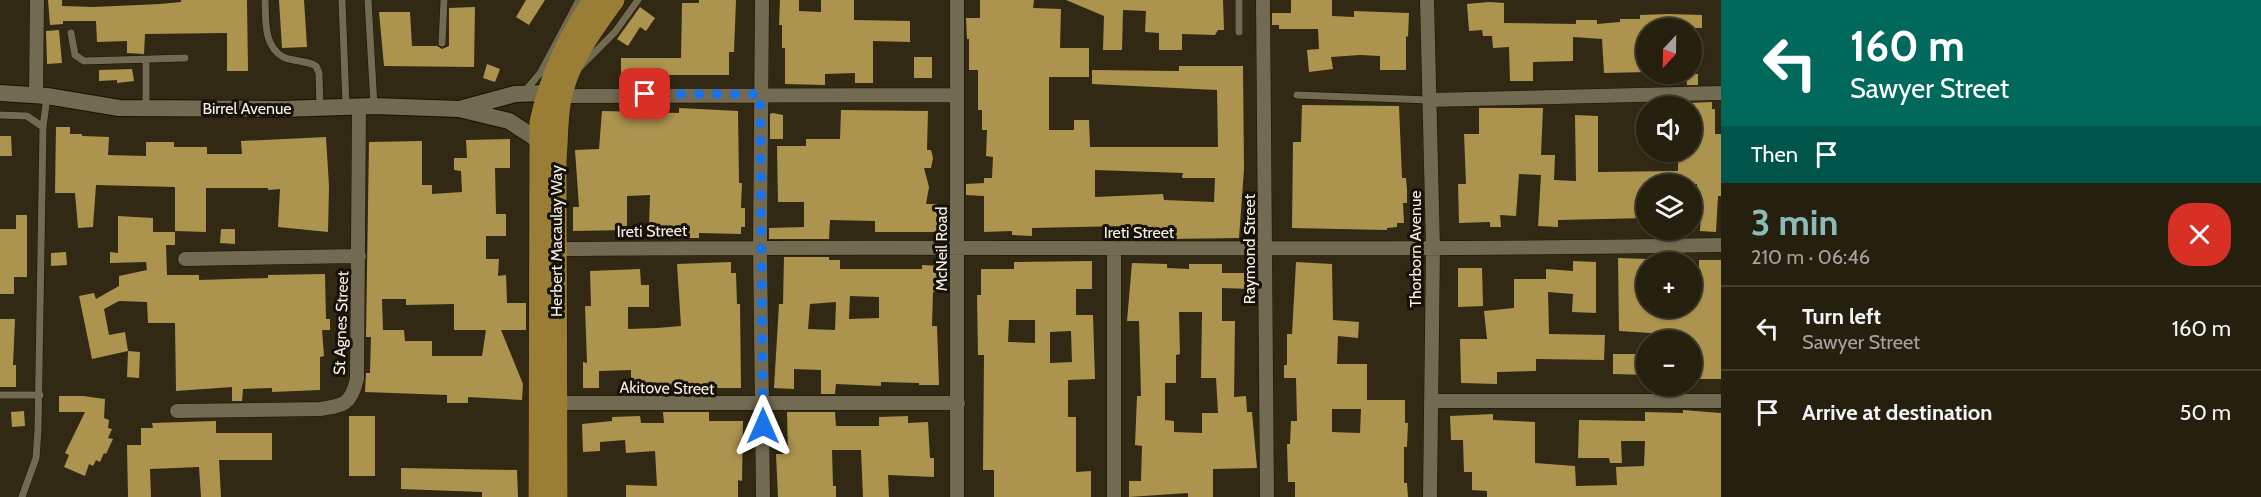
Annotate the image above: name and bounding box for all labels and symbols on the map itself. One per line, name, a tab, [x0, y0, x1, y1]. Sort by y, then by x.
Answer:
north arrow	[1636, 18, 1702, 84]
pin	[619, 68, 670, 119]
street label: Birrel Avenue	[202, 99, 292, 118]
street label: Herbert Macaulay Way	[547, 165, 566, 317]
street label: Thorborn Avenue	[1406, 191, 1425, 307]
street label: Raymond Street	[1240, 193, 1259, 304]
street label: McNeil Road	[932, 207, 951, 291]
street label: Ireti Street	[617, 221, 688, 241]
street label: Ireti Street	[1104, 223, 1175, 242]
street label: St Agnes Street	[330, 270, 352, 375]
street label: Akitove Street	[619, 378, 715, 398]
position arrow	[731, 394, 795, 458]

